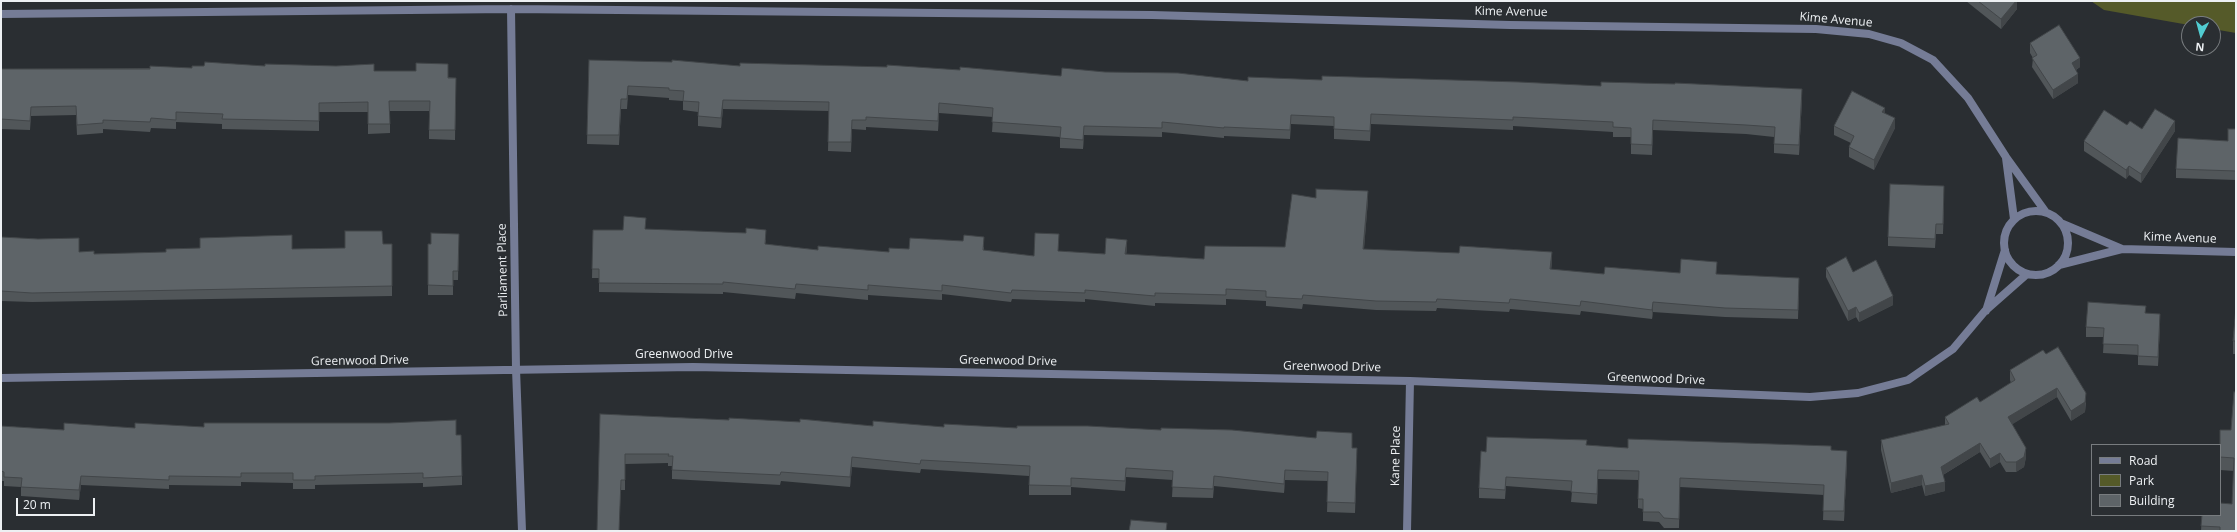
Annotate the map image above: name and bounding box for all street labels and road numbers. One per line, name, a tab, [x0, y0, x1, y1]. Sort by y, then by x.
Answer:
street label: Kime Avenue	[1474, 4, 1548, 20]
street label: Kime Avenue	[1799, 10, 1873, 30]
street label: Parliament Place	[495, 223, 511, 317]
street label: Kime Avenue	[2143, 230, 2217, 246]
street label: Greenwood Drive	[635, 348, 733, 362]
street label: Greenwood Drive	[311, 353, 409, 369]
street label: Greenwood Drive	[959, 353, 1057, 369]
street label: Greenwood Drive	[1283, 359, 1381, 375]
street label: Greenwood Drive	[1607, 370, 1705, 388]
street label: Kane Place	[1388, 426, 1404, 486]

